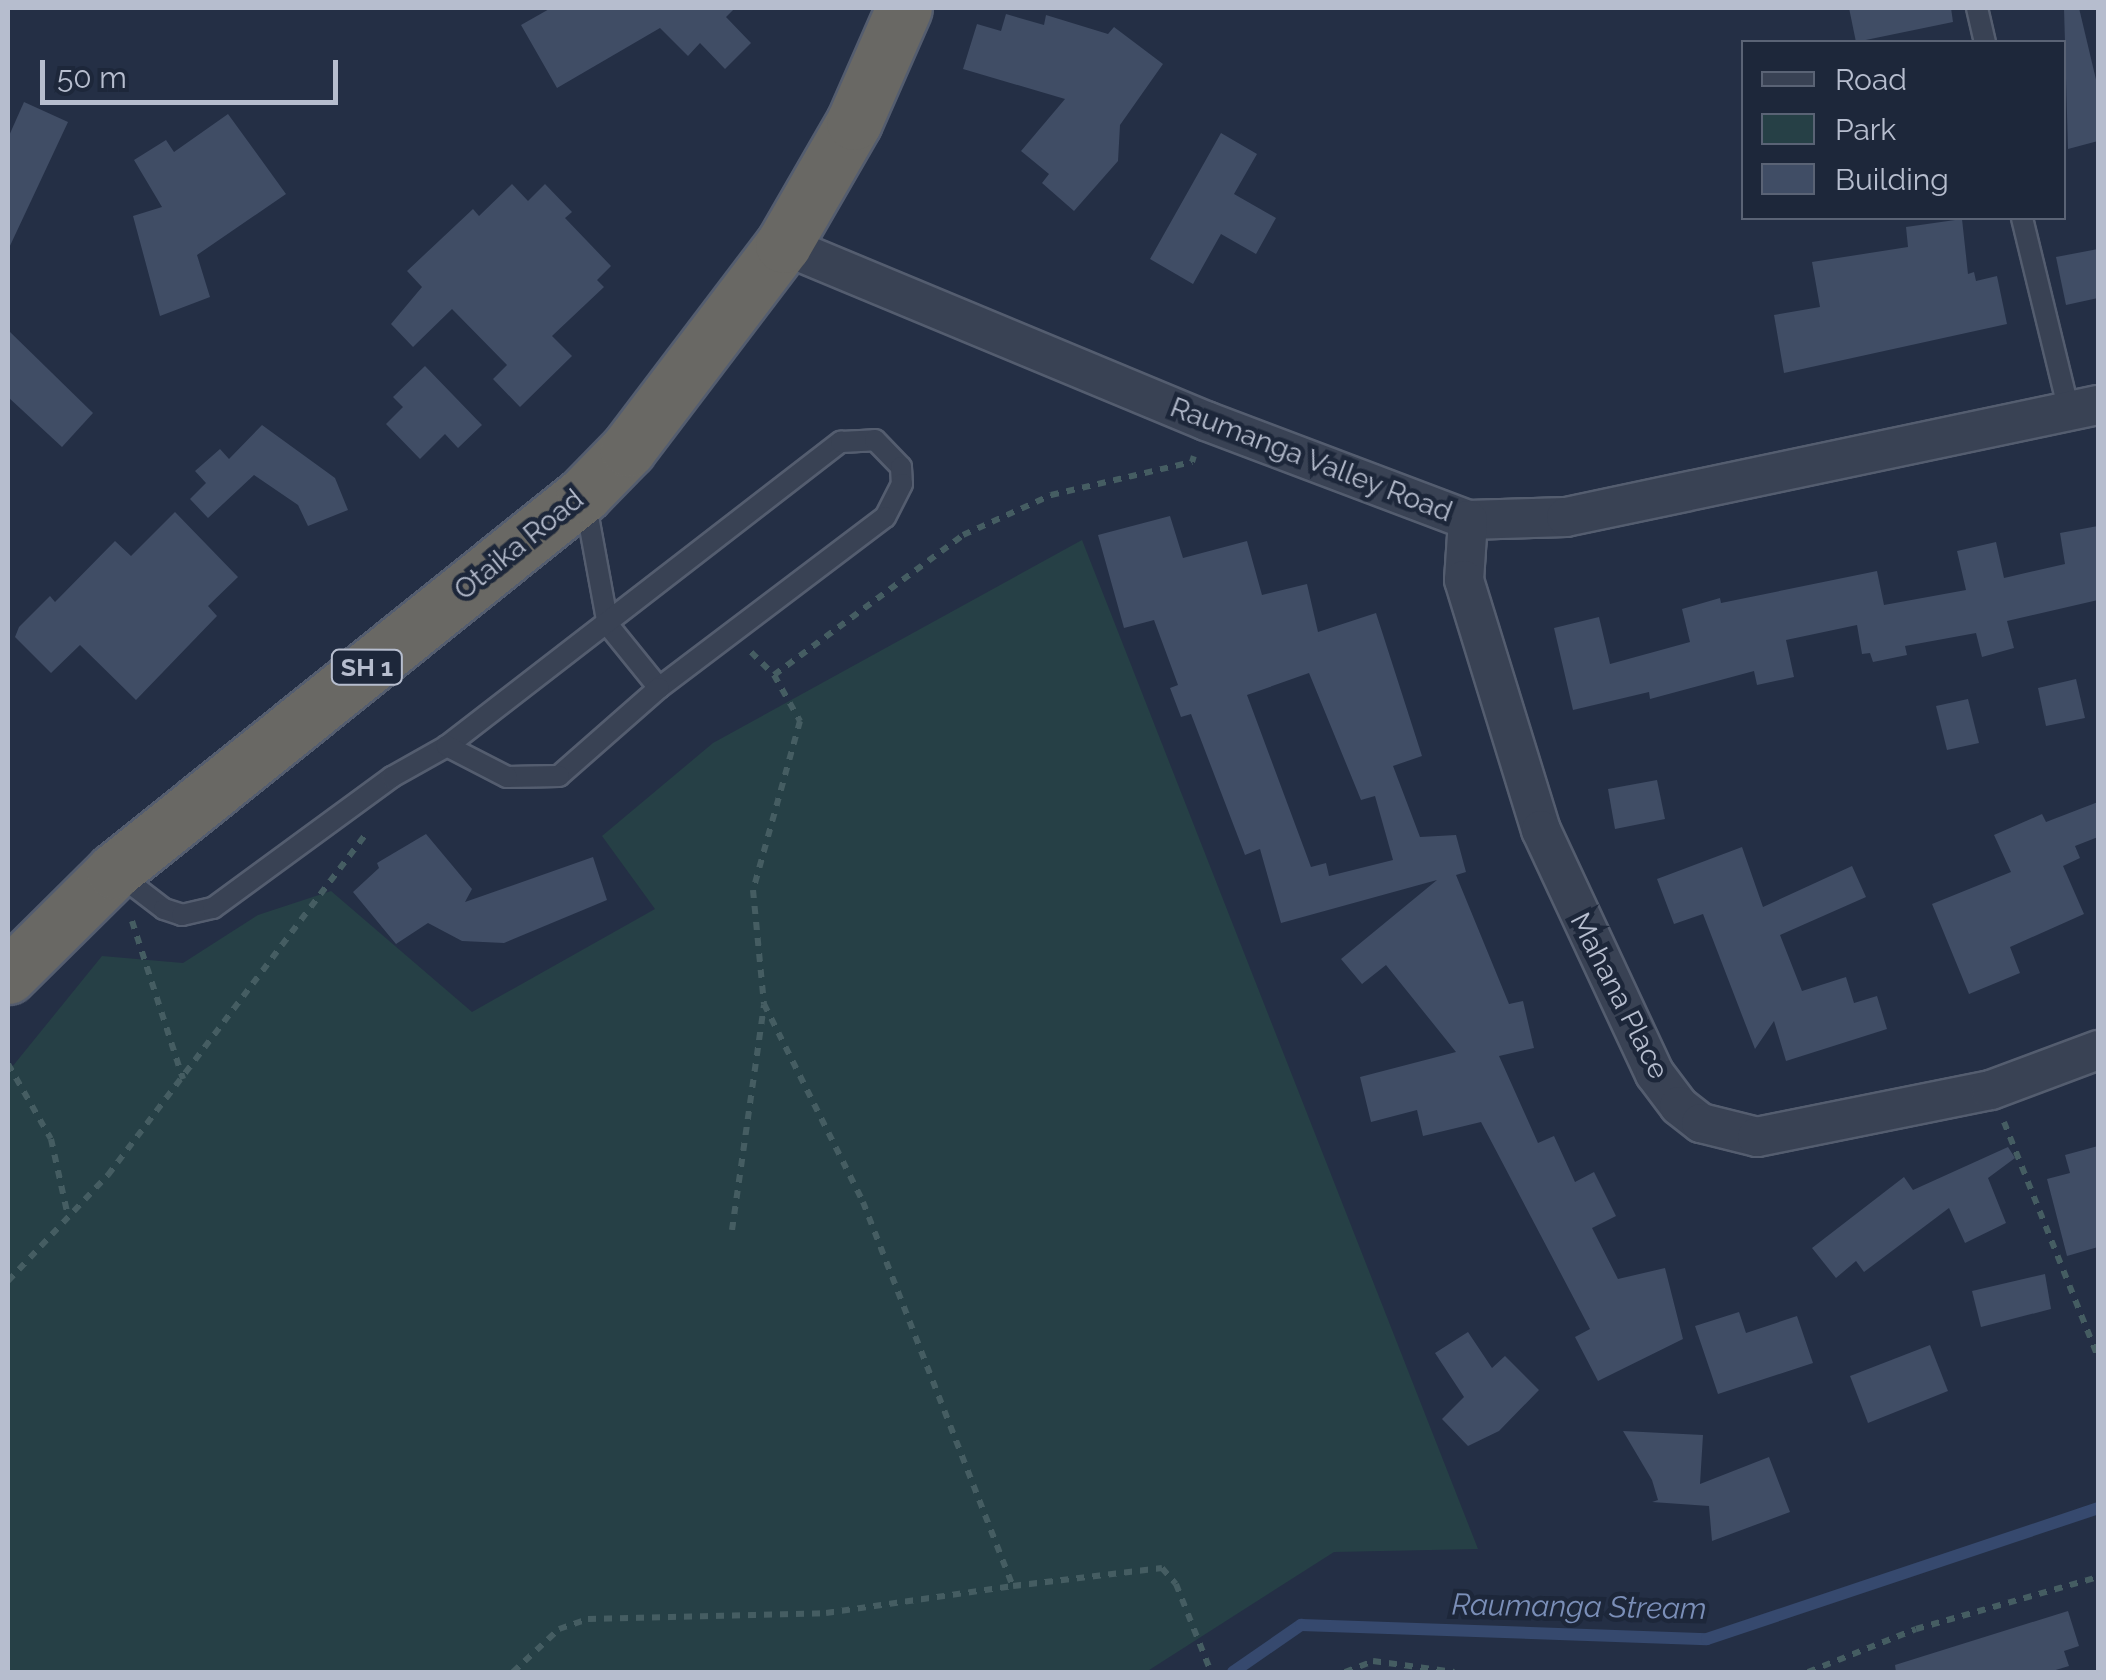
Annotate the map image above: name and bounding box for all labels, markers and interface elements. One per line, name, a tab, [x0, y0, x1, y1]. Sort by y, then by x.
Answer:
scale bar	[45, 40, 342, 102]
legend	[1741, 40, 2066, 220]
text: 50 m	[57, 60, 127, 95]
text: Road	[1835, 62, 1907, 97]
text: Park	[1835, 112, 1896, 147]
text: Building	[1835, 162, 1949, 197]
street label: Raumanga Valley Road	[1165, 390, 1457, 530]
street label: Otaika Road	[448, 483, 590, 607]
road number: SH 1	[330, 647, 404, 687]
street label: Mahana Place	[1563, 907, 1675, 1085]
water label: Raumanga Stream	[1451, 1587, 1707, 1627]

